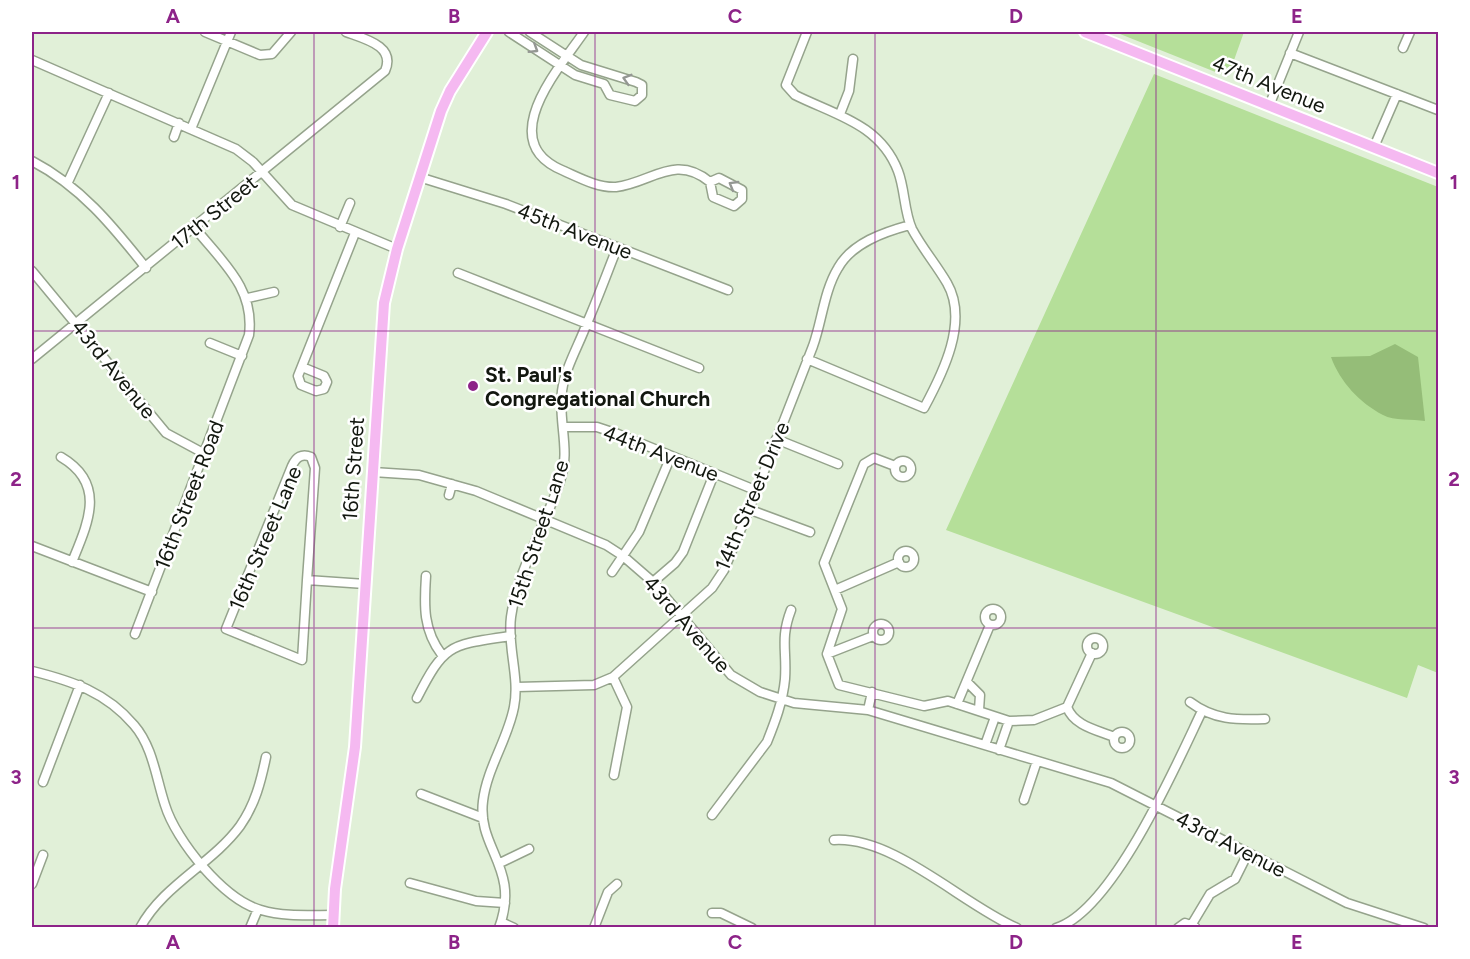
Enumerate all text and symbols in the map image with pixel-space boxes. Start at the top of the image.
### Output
text: A [166,4,181,28]
text: B [448,4,460,28]
text: C [728,4,742,28]
text: D [1009,4,1023,28]
text: E [1291,4,1303,28]
one-way arrow [528,42,538,54]
street label: 47th Avenue [1209,50,1329,118]
one-way arrow [622,74,633,86]
text: 1 [12,170,20,194]
street label: 17th Street [166,170,262,254]
text: 1 [1450,170,1458,194]
one-way arrow [728,181,739,192]
street label: 45th Avenue [514,198,636,264]
street label: 43rd Avenue [67,314,161,424]
place label: St. Paul's Congregational Church [485,362,710,411]
marker: St. Paul's Congregational Church [466,379,480,393]
street label: 16th Street [337,416,369,522]
street label: 16th Street Road [149,417,229,573]
street label: 14th Street Drive [709,418,795,574]
street label: 44th Avenue [600,419,722,487]
street label: 15th Street Lane [502,457,574,611]
street label: 16th Street Lane [223,462,307,614]
text: 2 [10,467,22,491]
text: 2 [1448,467,1460,491]
street label: 43rd Avenue [638,570,736,678]
text: 3 [10,765,22,789]
text: 3 [1448,765,1460,789]
street label: 43rd Avenue [1172,806,1290,882]
text: A [166,930,181,954]
text: B [448,930,460,954]
text: C [728,930,742,954]
text: D [1009,930,1023,954]
text: E [1291,930,1303,954]

